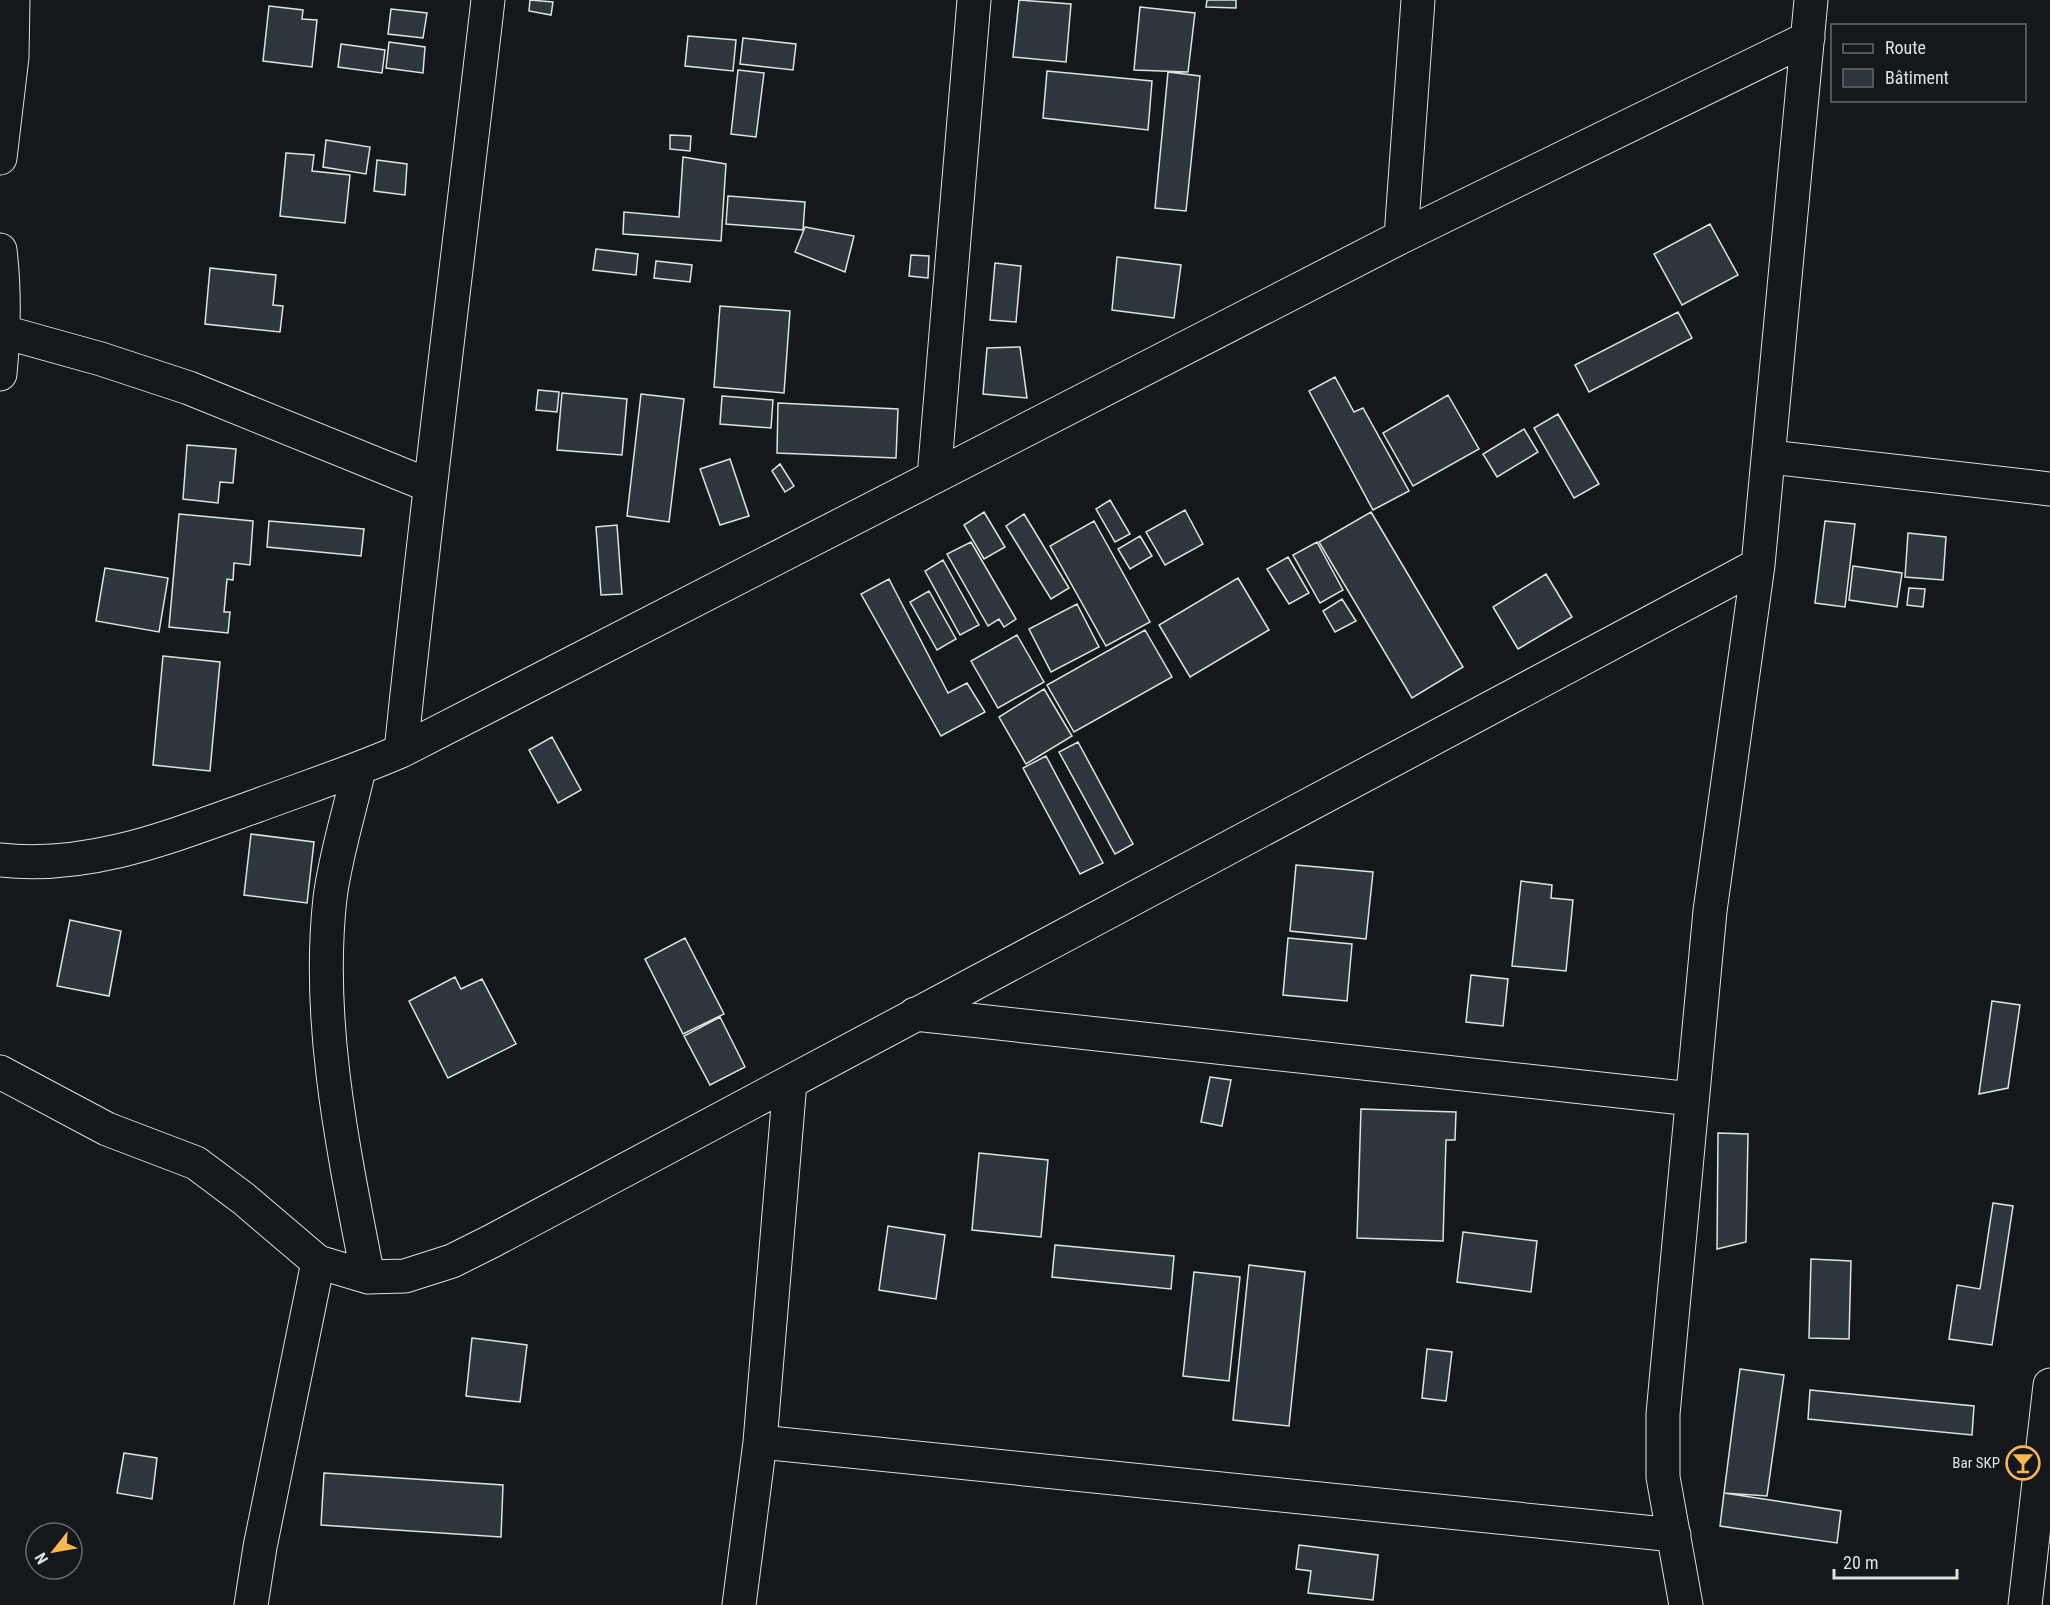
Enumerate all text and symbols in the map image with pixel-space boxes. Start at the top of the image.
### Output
legend [1831,24,2026,102]
text: Route [1885,37,1926,58]
text: Bâtiment [1885,67,1949,88]
bar icon: Bar SKP [2005,1445,2041,1481]
place label: Bar SKP [1952,1454,2000,1472]
north arrow [24,1521,84,1581]
scale bar [1834,1542,1957,1580]
text: N [31,1549,52,1568]
text: 20 m [1843,1552,1878,1573]

